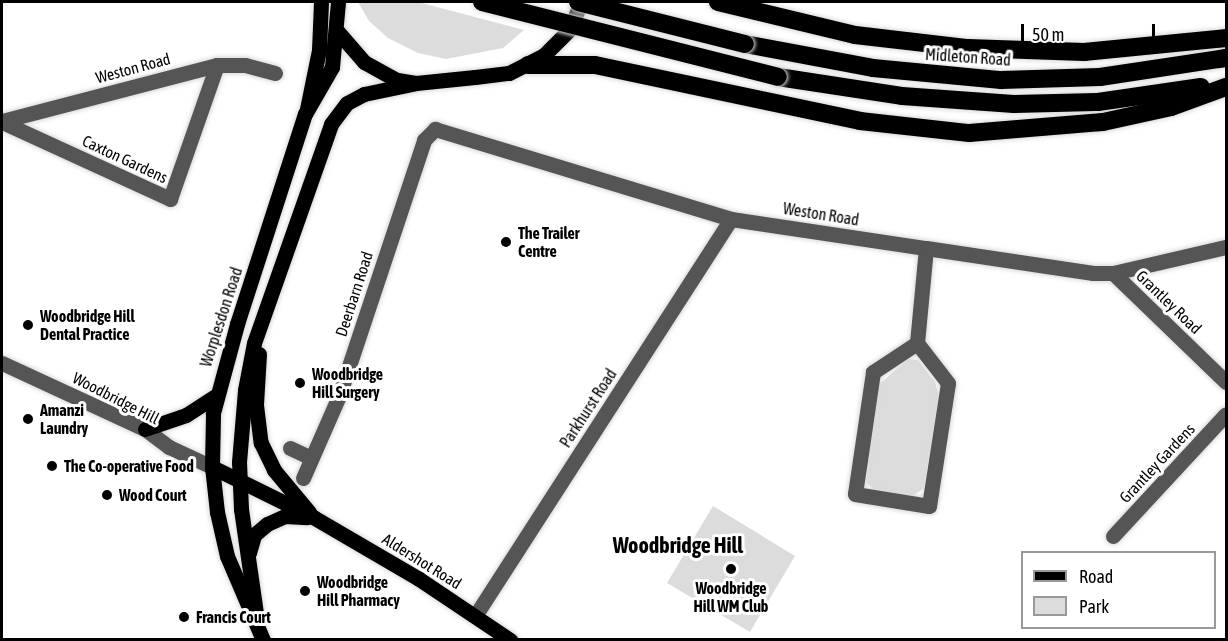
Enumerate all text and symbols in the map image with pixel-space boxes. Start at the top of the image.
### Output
scale bar [1024,12,1158,50]
text: 50 m [1032,24,1064,45]
street label: Midleton Road [925,44,1011,70]
street label: Weston Road [94,49,172,87]
street label: Caxton Gardens [79,131,171,187]
street label: Weston Road [782,199,860,229]
place label: The Trailer Centre [518,223,580,261]
marker: The Trailer Centre [499,235,513,249]
street label: Deerbarn Road [331,249,377,339]
street label: Worplesdon Road [196,265,246,369]
street label: Grantley Road [1132,266,1206,338]
place label: Woodbridge Hill Dental Practice [40,306,135,344]
marker: Woodbridge Hill Dental Practice [21,318,35,332]
place label: Woodbridge Hill Surgery [312,364,383,402]
street label: Parkhurst Road [555,365,621,451]
street label: Woodbridge Hill [69,368,163,428]
marker: Woodbridge Hill Surgery [293,376,307,390]
place label: Amanzi Laundry [40,400,88,438]
marker: Amanzi Laundry [21,412,35,426]
street label: Grantley Gardens [1115,419,1199,507]
place label: The Co-operative Food [64,456,194,476]
marker: The Co-operative Food [45,459,59,473]
place label: Wood Court [119,485,187,505]
marker: Wood Court [100,488,114,502]
street label: Aldershot Road [379,529,465,593]
district label: Woodbridge Hill [613,533,743,559]
legend [1021,551,1216,629]
marker: Woodbridge Hill WM Club [724,562,738,576]
text: Road [1079,566,1113,587]
place label: Woodbridge Hill Pharmacy [317,572,400,610]
place label: Woodbridge Hill WM Club [694,578,768,616]
marker: Woodbridge Hill Pharmacy [298,584,312,598]
text: Park [1079,596,1109,617]
place label: Francis Court [196,607,271,627]
marker: Francis Court [177,610,191,624]

